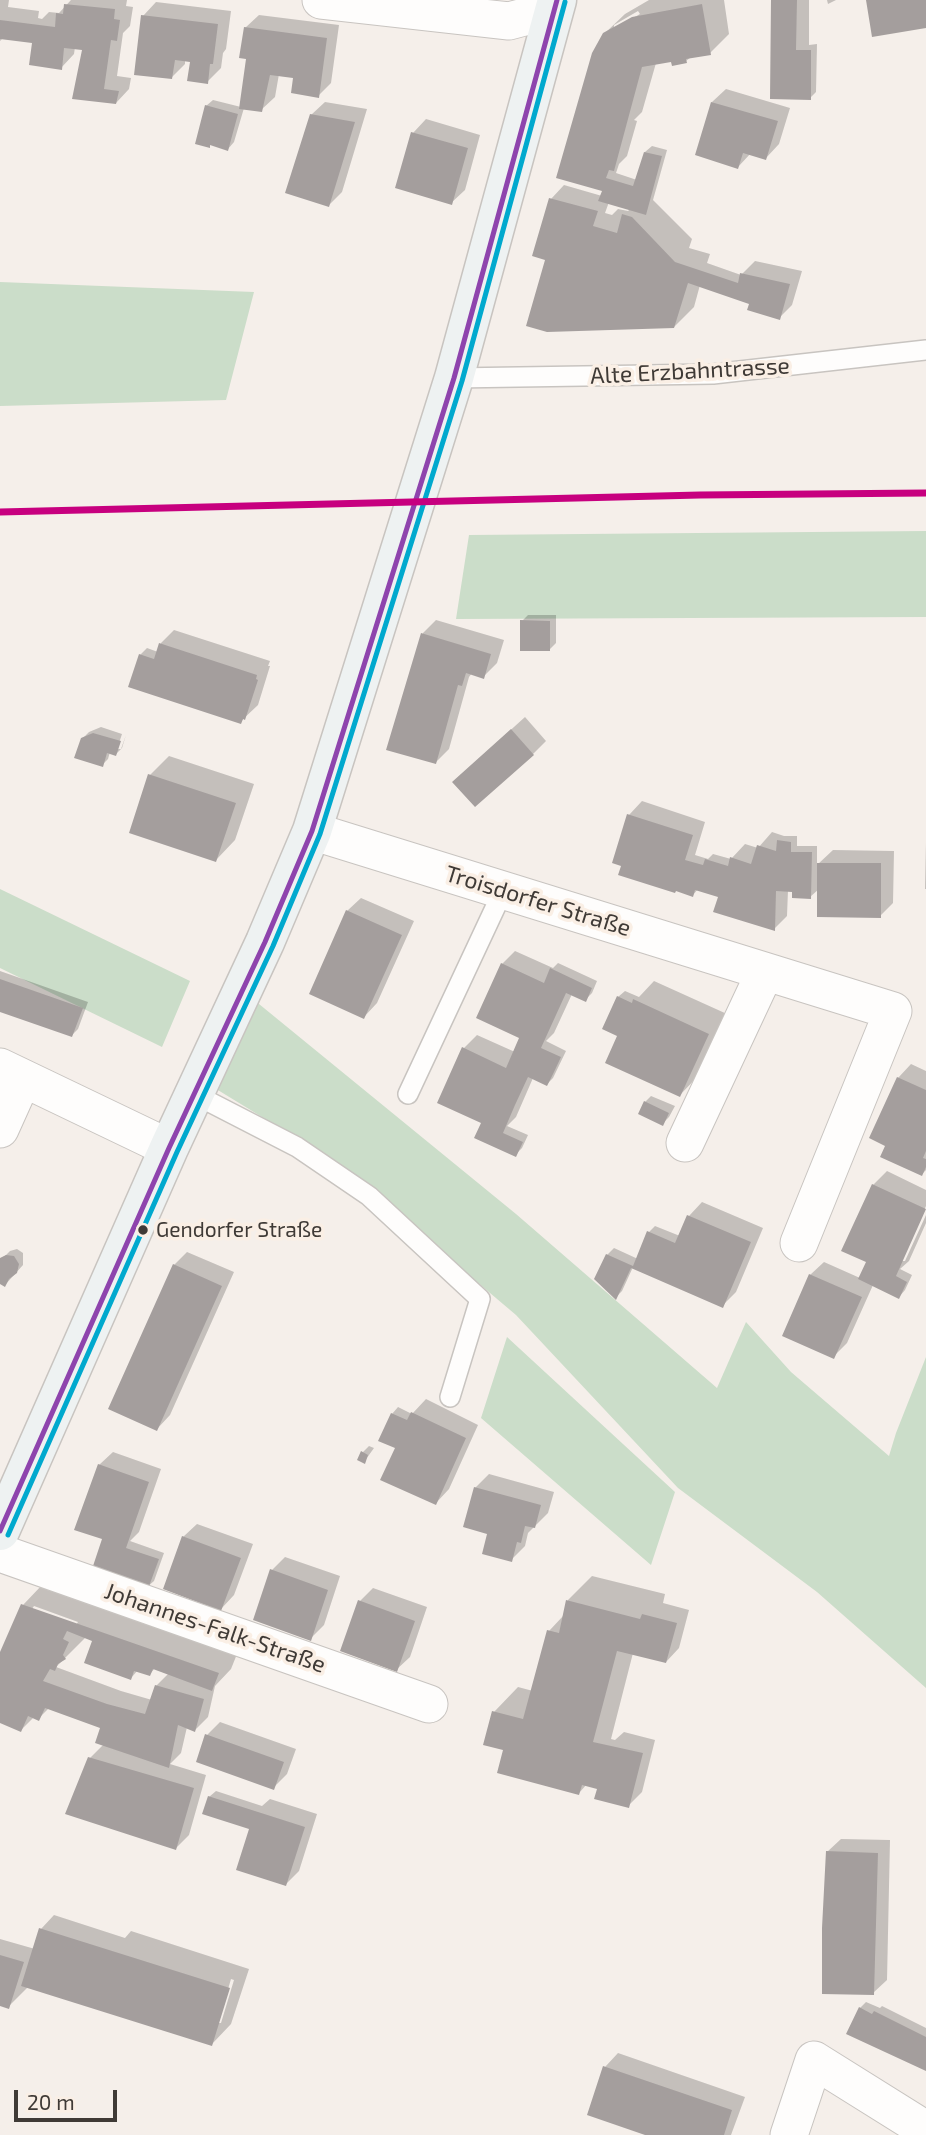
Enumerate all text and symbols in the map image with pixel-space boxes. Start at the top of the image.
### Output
street label: Alte Erzbahntrasse [589,352,791,390]
street label: Troisdorfer Straße [442,860,634,942]
place label: Gendorfer Straße [156,1217,322,1243]
marker: Gendorfer Straße [136,1223,150,1237]
street label: Johannes-Falk-Straße [101,1577,329,1679]
scale bar [18,2076,121,2120]
text: 20 m [27,2089,75,2114]

